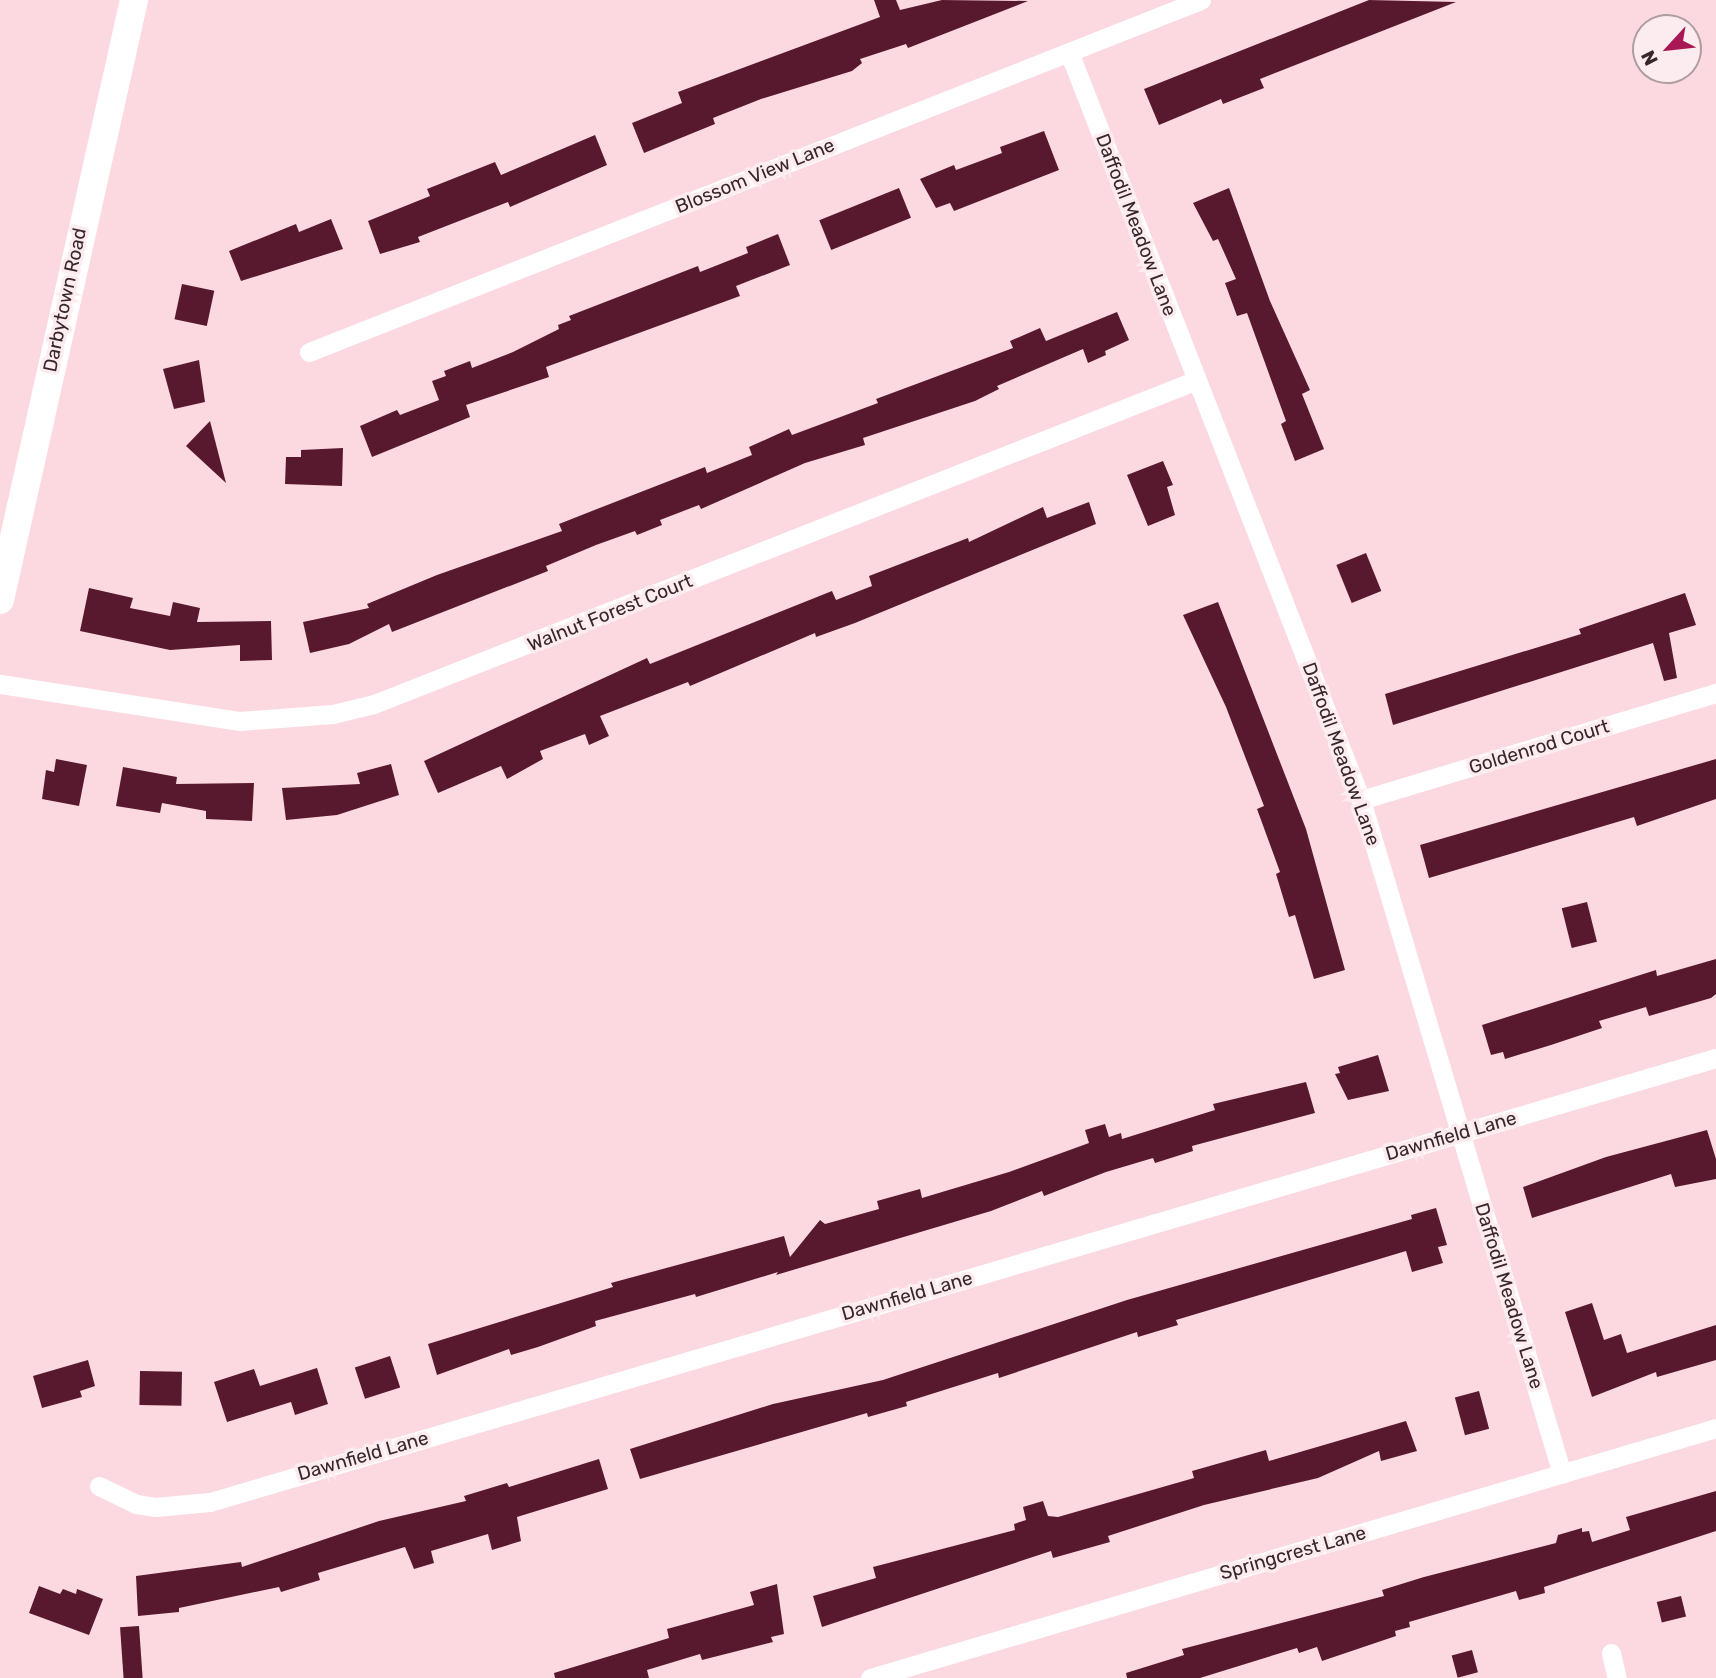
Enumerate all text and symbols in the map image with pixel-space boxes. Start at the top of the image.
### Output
north arrow [1632,14,1702,84]
text: N [1636,47,1663,69]
street label: Daffodil Meadow Lane [1091,130,1181,320]
street label: Blossom View Lane [672,133,838,219]
street label: Darbytown Road [39,226,91,374]
street label: Walnut Forest Court [524,570,696,656]
street label: Daffodil Meadow Lane [1297,659,1385,849]
street label: Goldenrod Court [1466,715,1612,779]
street label: Dawnfield Lane [1383,1106,1519,1166]
street label: Daffodil Meadow Lane [1470,1200,1548,1392]
street label: Dawnfield Lane [839,1266,975,1326]
street label: Dawnfield Lane [295,1426,431,1486]
street label: Springcrest Lane [1217,1521,1369,1585]

